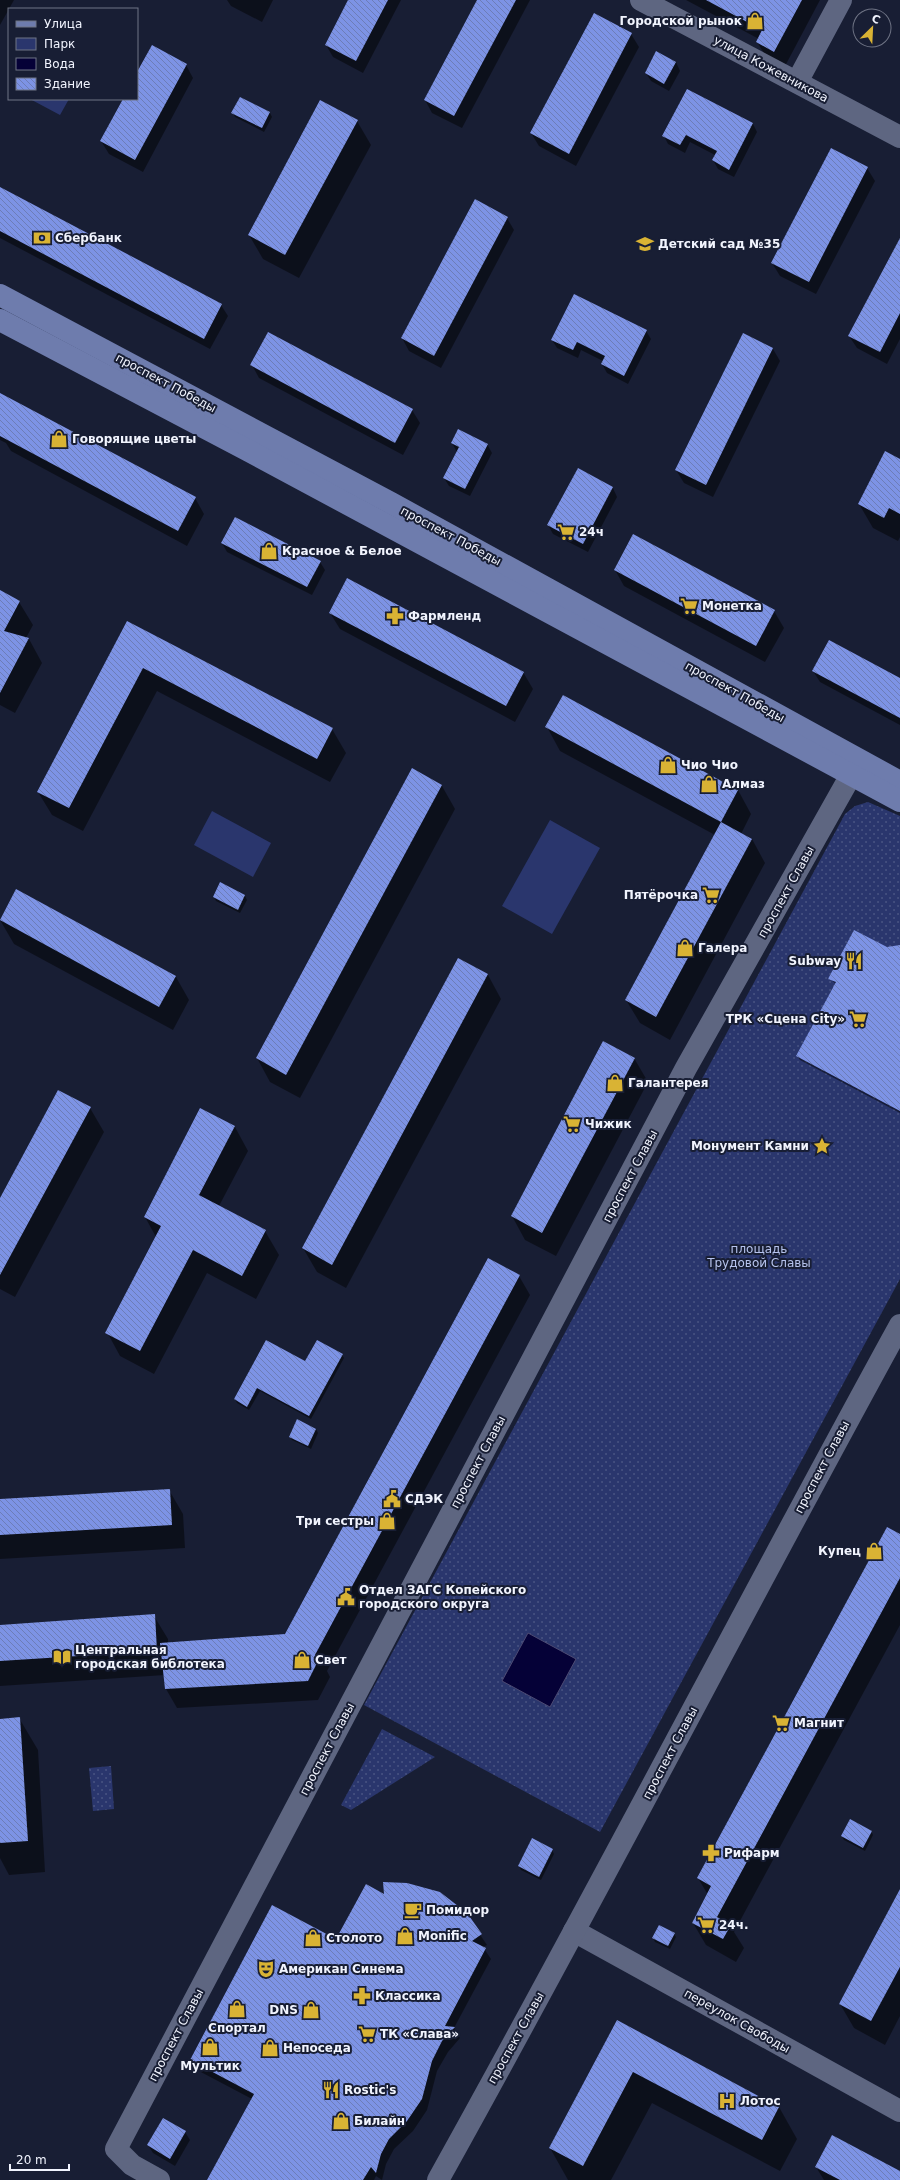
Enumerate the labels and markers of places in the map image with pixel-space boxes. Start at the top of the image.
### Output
shop icon: Городской рынок [745,11,765,31]
place label: Городской рынок [619,14,742,28]
bank icon: Сбербанк [32,228,52,248]
place label: Сбербанк [55,231,122,245]
school or university icon: Детский сад №35 [635,234,655,254]
place label: Детский сад №35 [658,237,780,251]
shop icon: Говорящие цветы [49,429,69,449]
place label: Говорящие цветы [72,432,196,446]
supermarket icon: 24ч [556,522,576,542]
place label: 24ч [579,525,604,539]
shop icon: Красное & Белое [259,541,279,561]
place label: Красное & Белое [282,544,402,558]
supermarket icon: Монетка [679,596,699,616]
place label: Монетка [702,599,762,613]
pharmacy icon: Фармленд [385,606,405,626]
place label: Фармленд [408,609,482,623]
shop icon: Чио Чио [658,755,678,775]
place label: Чио Чио [681,758,738,772]
shop icon: Алмаз [699,774,719,794]
place label: Алмаз [722,777,765,791]
supermarket icon: Пятёрочка [701,885,721,905]
place label: Пятёрочка [624,888,698,902]
shop icon: Галера [675,938,695,958]
place label: Галера [698,941,747,955]
restaurant icon: Subway [844,951,864,971]
place label: Subway [789,954,841,968]
supermarket icon: ТРК «Сцена City» [848,1009,868,1029]
place label: ТРК «Сцена City» [726,1012,845,1026]
shop icon: Галантерея [605,1073,625,1093]
place label: Галантерея [628,1076,708,1090]
supermarket icon: Чижик [562,1114,582,1134]
place label: Чижик [585,1117,632,1131]
place icon: Монумент Камни [812,1136,832,1156]
place label: Монумент Камни [691,1139,809,1153]
public building icon: СДЭК [382,1489,402,1509]
place label: СДЭК [405,1492,443,1506]
shop icon: Три сестры [377,1511,397,1531]
place label: Три сестры [296,1514,374,1528]
shop icon: Купец [864,1541,884,1561]
place label: Купец [818,1544,861,1558]
place label: Отдел ЗАГС Копейского городского округа [359,1583,526,1611]
public building icon: Отдел ЗАГС Копейского городского округа [336,1587,356,1607]
place label: Центральная городская библотека [75,1643,225,1671]
library icon: Центральная городская библотека [52,1647,72,1667]
shop icon: Свет [292,1650,312,1670]
place label: Свет [315,1653,347,1667]
supermarket icon: Магнит [771,1713,791,1733]
place label: Магнит [794,1716,844,1730]
pharmacy icon: Рифарм [701,1843,721,1863]
place label: Рифарм [724,1846,780,1860]
cafe icon: Помидор [403,1900,423,1920]
place label: Помидор [426,1903,489,1917]
supermarket icon: 24ч. [696,1915,716,1935]
place label: 24ч. [719,1918,749,1932]
shop icon: Monific [395,1926,415,1946]
shop icon: Столото [303,1928,323,1948]
place label: Monific [418,1929,467,1943]
place label: Столото [326,1931,382,1945]
theatre icon: Американ Синема [256,1959,276,1979]
place label: Американ Синема [279,1962,404,1976]
pharmacy icon: Классика [352,1986,372,2006]
place label: Классика [375,1989,441,2003]
shop icon: Спортал [227,1999,247,2019]
shop icon: DNS [301,2000,321,2020]
place label: DNS [269,2003,298,2017]
place label: Спортал [208,2021,266,2035]
supermarket icon: ТК «Слава» [357,2024,377,2044]
place label: ТК «Слава» [380,2027,459,2041]
shop icon: Мультик [200,2037,220,2057]
shop icon: Непоседа [260,2038,280,2058]
place label: Непоседа [283,2041,351,2055]
place label: Мультик [180,2059,240,2073]
restaurant icon: Rostiс's [321,2080,341,2100]
place label: Rostiс's [344,2083,396,2097]
hospital icon: Лотос [717,2091,737,2111]
place label: Лотос [740,2094,781,2108]
shop icon: Билайн [331,2111,351,2131]
place label: Билайн [354,2114,405,2128]

